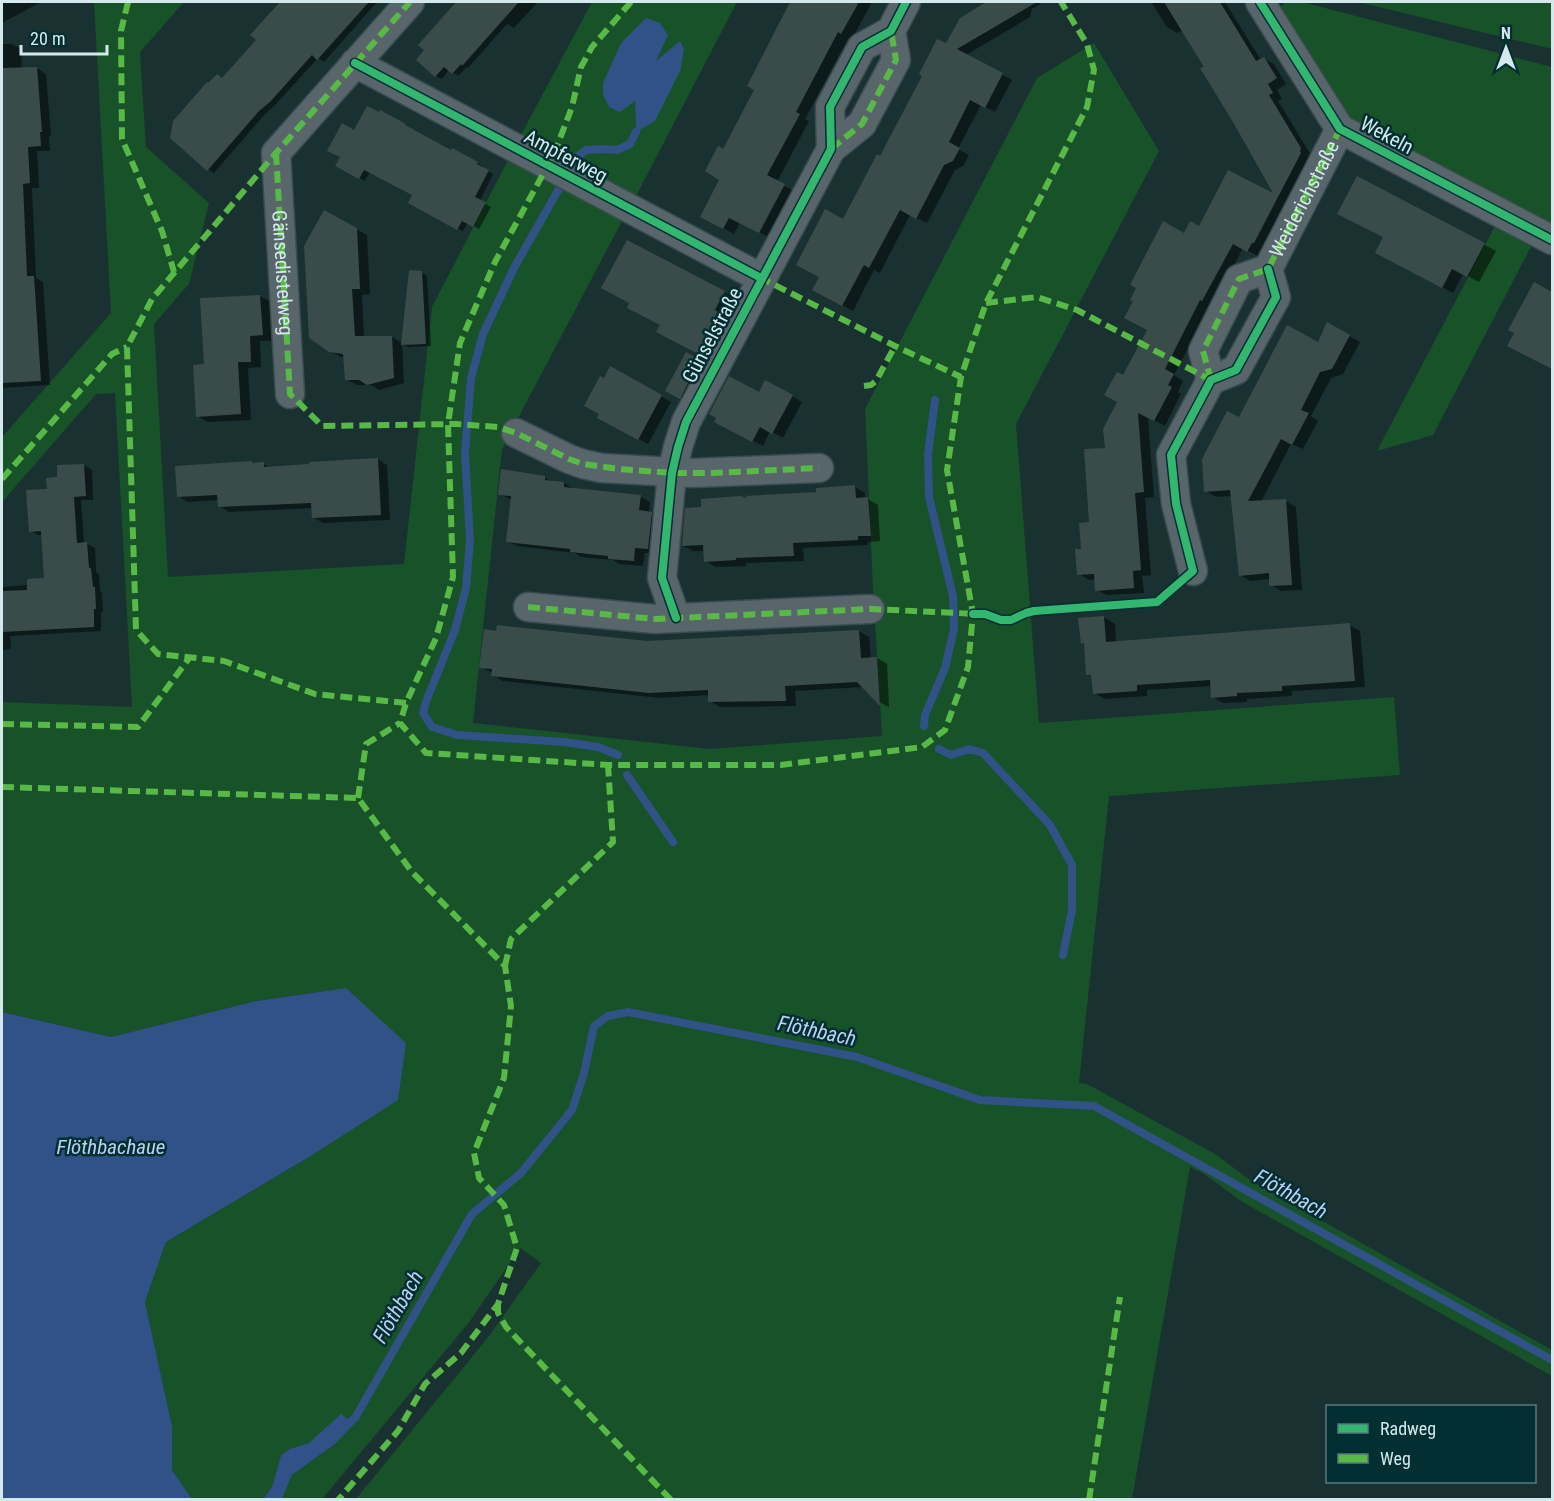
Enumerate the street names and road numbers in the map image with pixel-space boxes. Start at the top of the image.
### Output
street label: Wekeln [1356,111,1418,159]
street label: Ampferweg [520,124,612,188]
street label: Weiderichstraße [1264,137,1344,261]
street label: Gänsedistelweg [267,210,299,336]
street label: Günselstraße [677,283,747,387]

